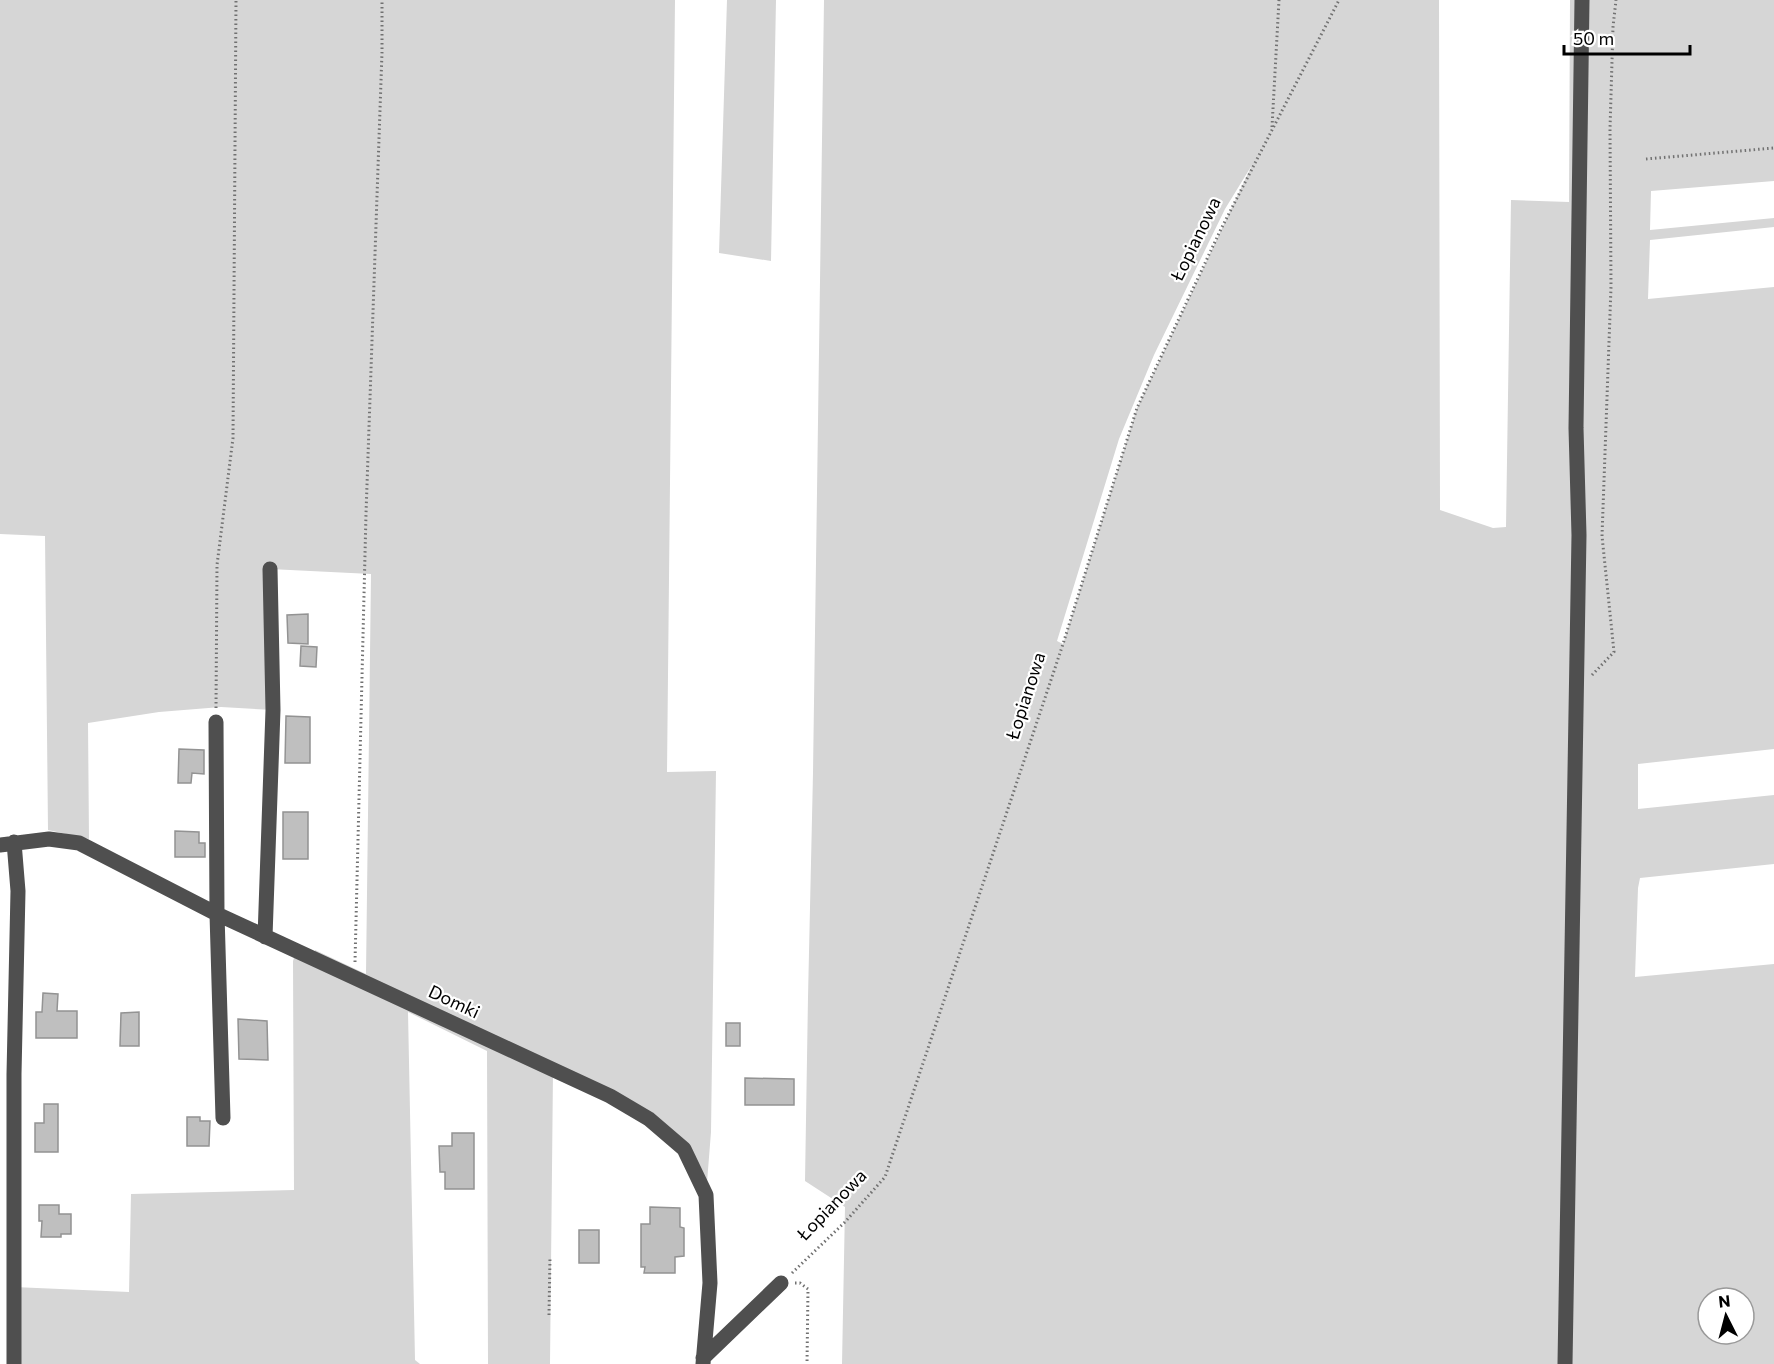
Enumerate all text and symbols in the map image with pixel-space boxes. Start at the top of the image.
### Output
scale bar [1564,18,1690,56]
text: 50 m [1573,27,1614,49]
street label: Łopianowa [1165,193,1225,285]
street label: Łopianowa [1000,649,1049,743]
street label: Domki [425,980,484,1022]
street label: Łopianowa [791,1164,871,1245]
north arrow [1696,1286,1756,1346]
text: N [1717,1291,1731,1311]

